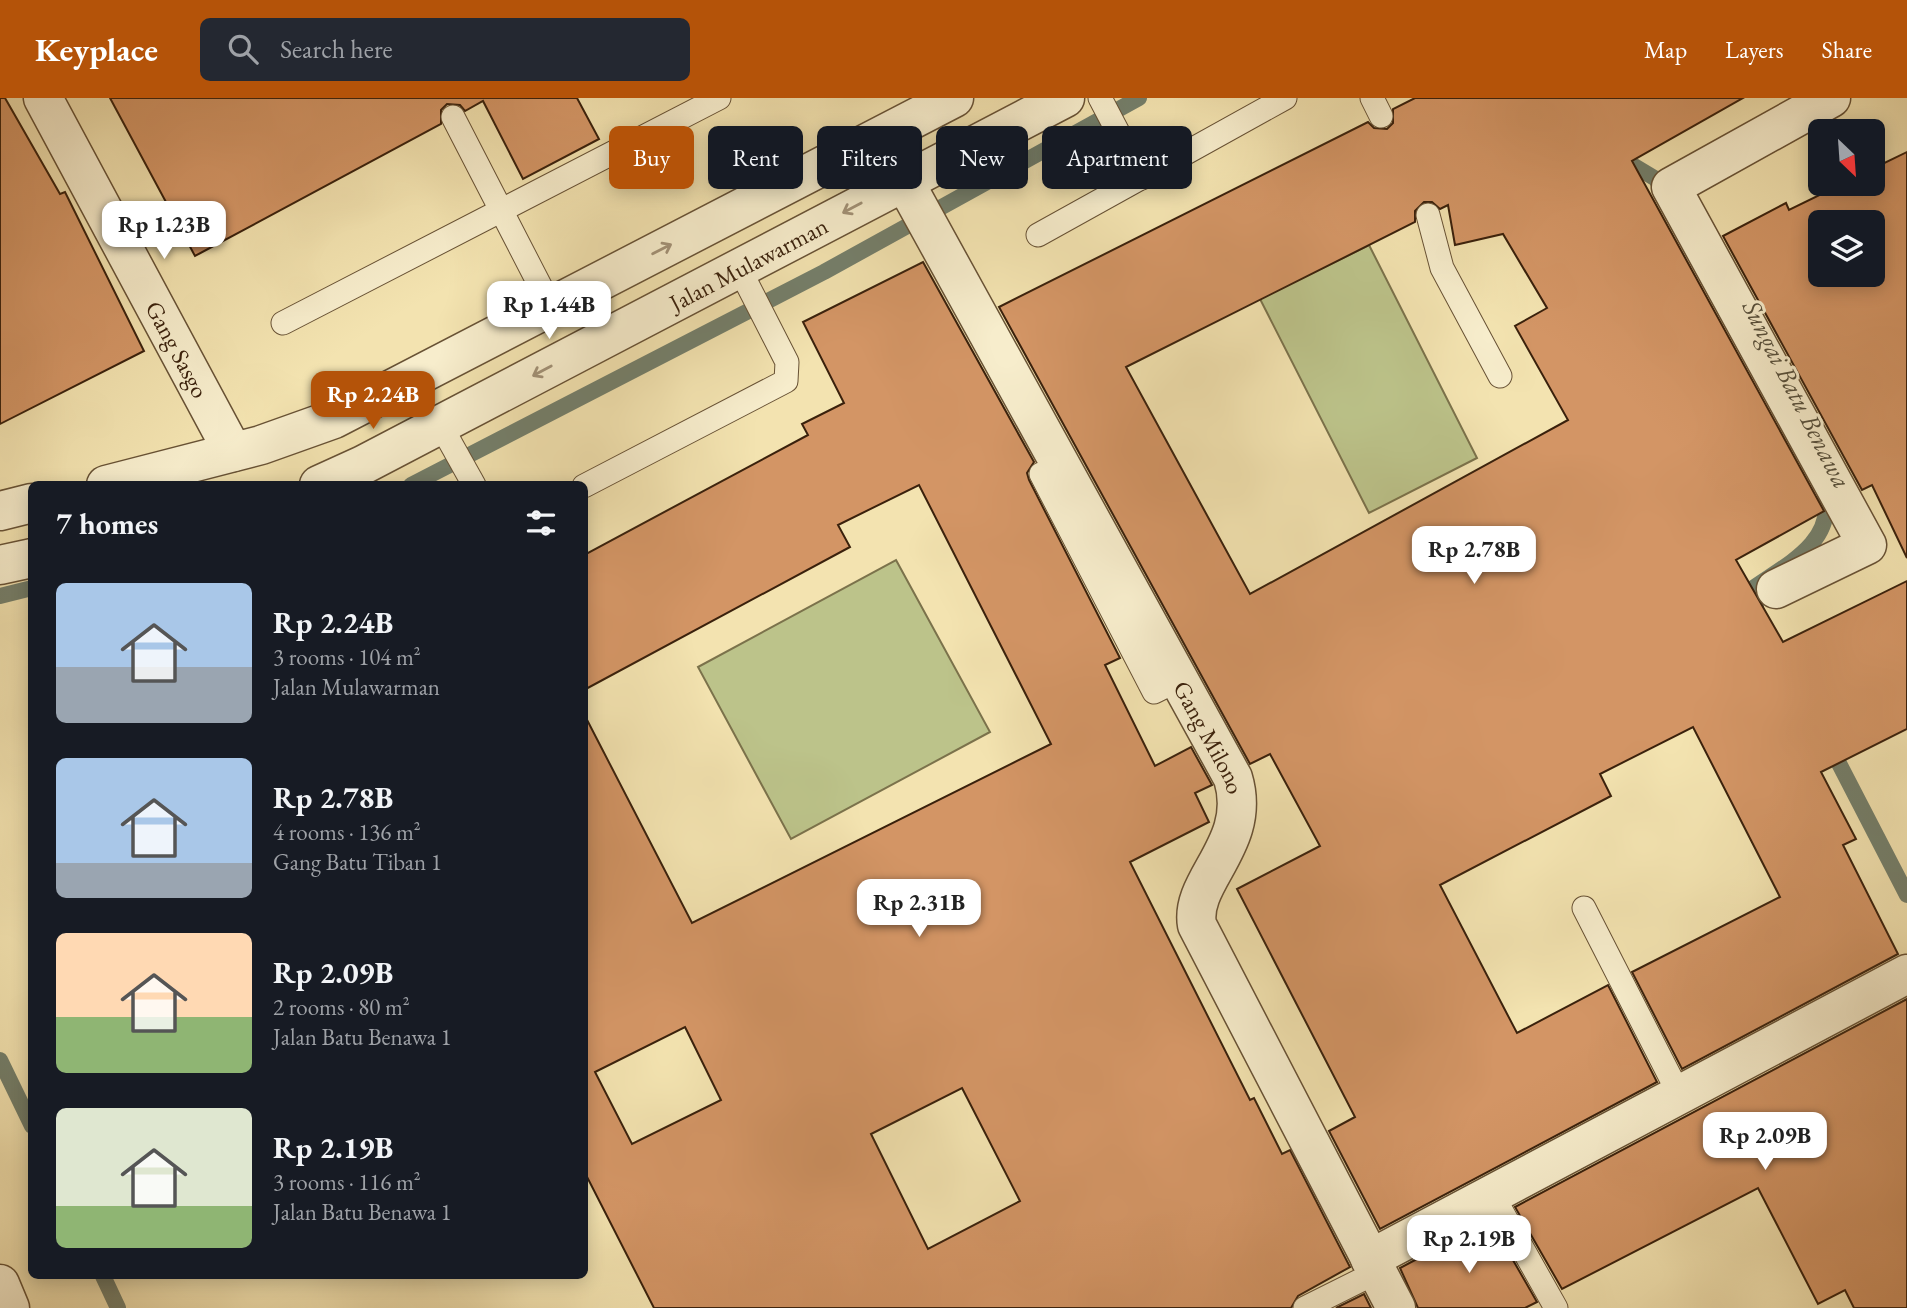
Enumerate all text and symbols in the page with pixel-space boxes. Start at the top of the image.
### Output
search box [200,18,690,81]
text: Keyplace [35,28,158,71]
icon: search [224,30,262,68]
text: Search here [280,32,393,66]
text: Map [1644,34,1687,65]
text: Layers [1725,34,1784,65]
text: Share [1822,34,1872,65]
north arrow [1808,119,1885,196]
map controls [1808,119,1885,287]
chip: Buy [609,126,694,189]
chip: Rent [708,126,803,189]
chip: Filters [817,126,922,189]
chip: New [936,126,1028,189]
chip: Apartment [1042,126,1192,189]
pin: Rp 1.23B [92,202,236,261]
one-way arrow [843,202,863,216]
text: Rp 1.23B [118,209,210,239]
street label: Jalan Mulawarman [662,209,833,319]
button: layers [1808,210,1885,287]
one-way arrow [651,242,672,255]
pin: Rp 1.44B [477,282,621,341]
text: Rp 1.44B [503,289,595,319]
water label: Sungai Batu Benawa [1734,293,1859,494]
street label: Gang Sasgo [139,295,217,403]
one-way arrow [533,364,553,378]
pin: Rp 2.24B [301,372,445,431]
text: Rp 2.24B [327,379,419,409]
text: 7 homes [56,504,158,543]
icon: filters [522,504,560,542]
pin: Rp 2.78B [1402,526,1546,586]
text: Rp 2.78B [1428,534,1520,564]
text: Rp 2.24B [273,603,393,642]
icon: home [112,611,196,695]
text: 3 rooms · 104 m² [273,642,421,672]
text: Jalan Mulawarman [273,672,440,702]
street label: Gang Milono [1167,675,1252,796]
text: Rp 2.78B [273,778,393,817]
icon: home [112,786,196,870]
text: 4 rooms · 136 m² [273,817,421,847]
text: Gang Batu Tiban 1 [273,847,442,877]
pin: Rp 2.31B [847,880,991,939]
text: Rp 2.31B [873,887,965,917]
text: Rp 2.09B [273,953,393,992]
icon: home [112,961,196,1045]
text: 2 rooms · 80 m² [273,992,410,1022]
text: Jalan Batu Benawa 1 [273,1022,452,1052]
pin: Rp 2.09B [1693,1112,1837,1172]
text: Rp 2.09B [1719,1120,1811,1150]
text: Rp 2.19B [273,1128,393,1167]
icon: home [112,1136,196,1220]
text: 3 rooms · 116 m² [273,1167,421,1197]
text: Jalan Batu Benawa 1 [273,1197,452,1227]
pin: Rp 2.19B [1397,1216,1541,1275]
text: Rp 2.19B [1423,1223,1515,1253]

